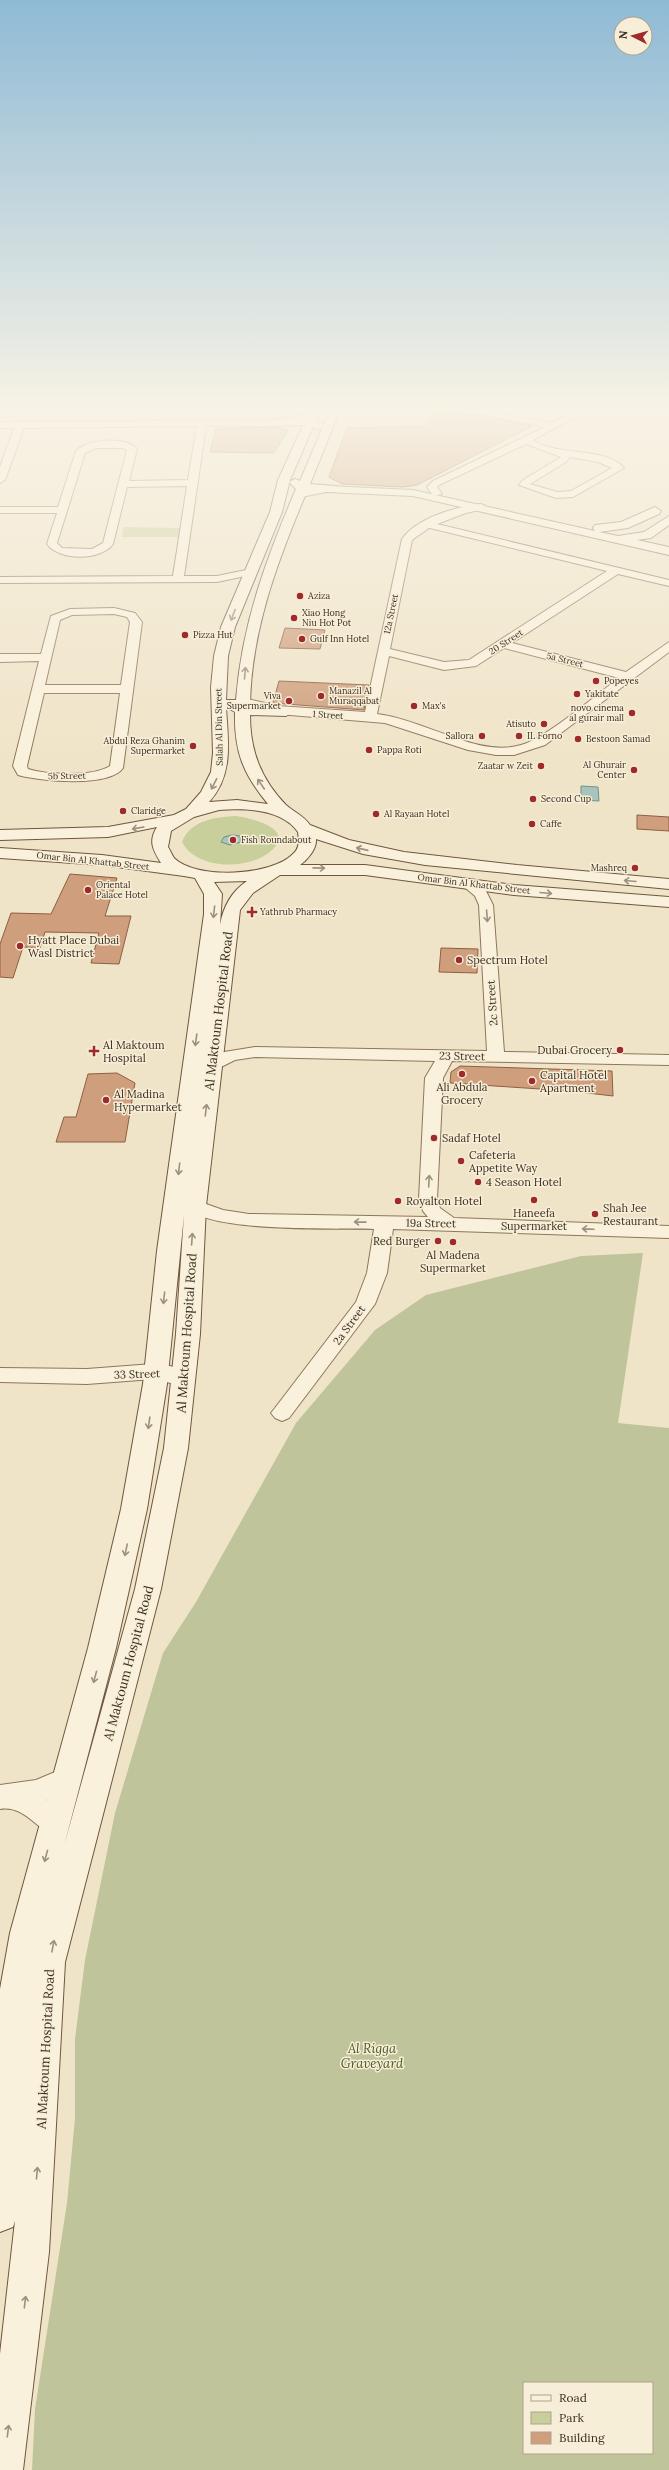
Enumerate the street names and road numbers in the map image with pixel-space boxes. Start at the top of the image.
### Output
street label: 12a Street [381,592,400,635]
street label: 20 Street [487,626,525,657]
street label: 5a Street [546,650,585,670]
street label: Salah Al Din Street [212,688,225,766]
street label: 1 Street [312,708,344,721]
street label: 5b Street [48,770,87,781]
street label: Omar Bin Al Khattab Street [36,849,151,872]
street label: Omar Bin Al Khattab Street [417,871,532,896]
street label: Al Maktoum Hospital Road [200,930,237,1093]
street label: 2c Street [483,979,501,1026]
street label: 23 Street [439,1049,486,1063]
street label: 19a Street [406,1216,457,1230]
street label: Al Maktoum Hospital Road [172,1252,201,1414]
street label: 2a Street [330,1302,369,1348]
street label: 33 Street [114,1366,161,1382]
street label: Al Maktoum Hospital Road [99,1583,157,1744]
street label: Al Maktoum Hospital Road [33,1968,58,2130]

